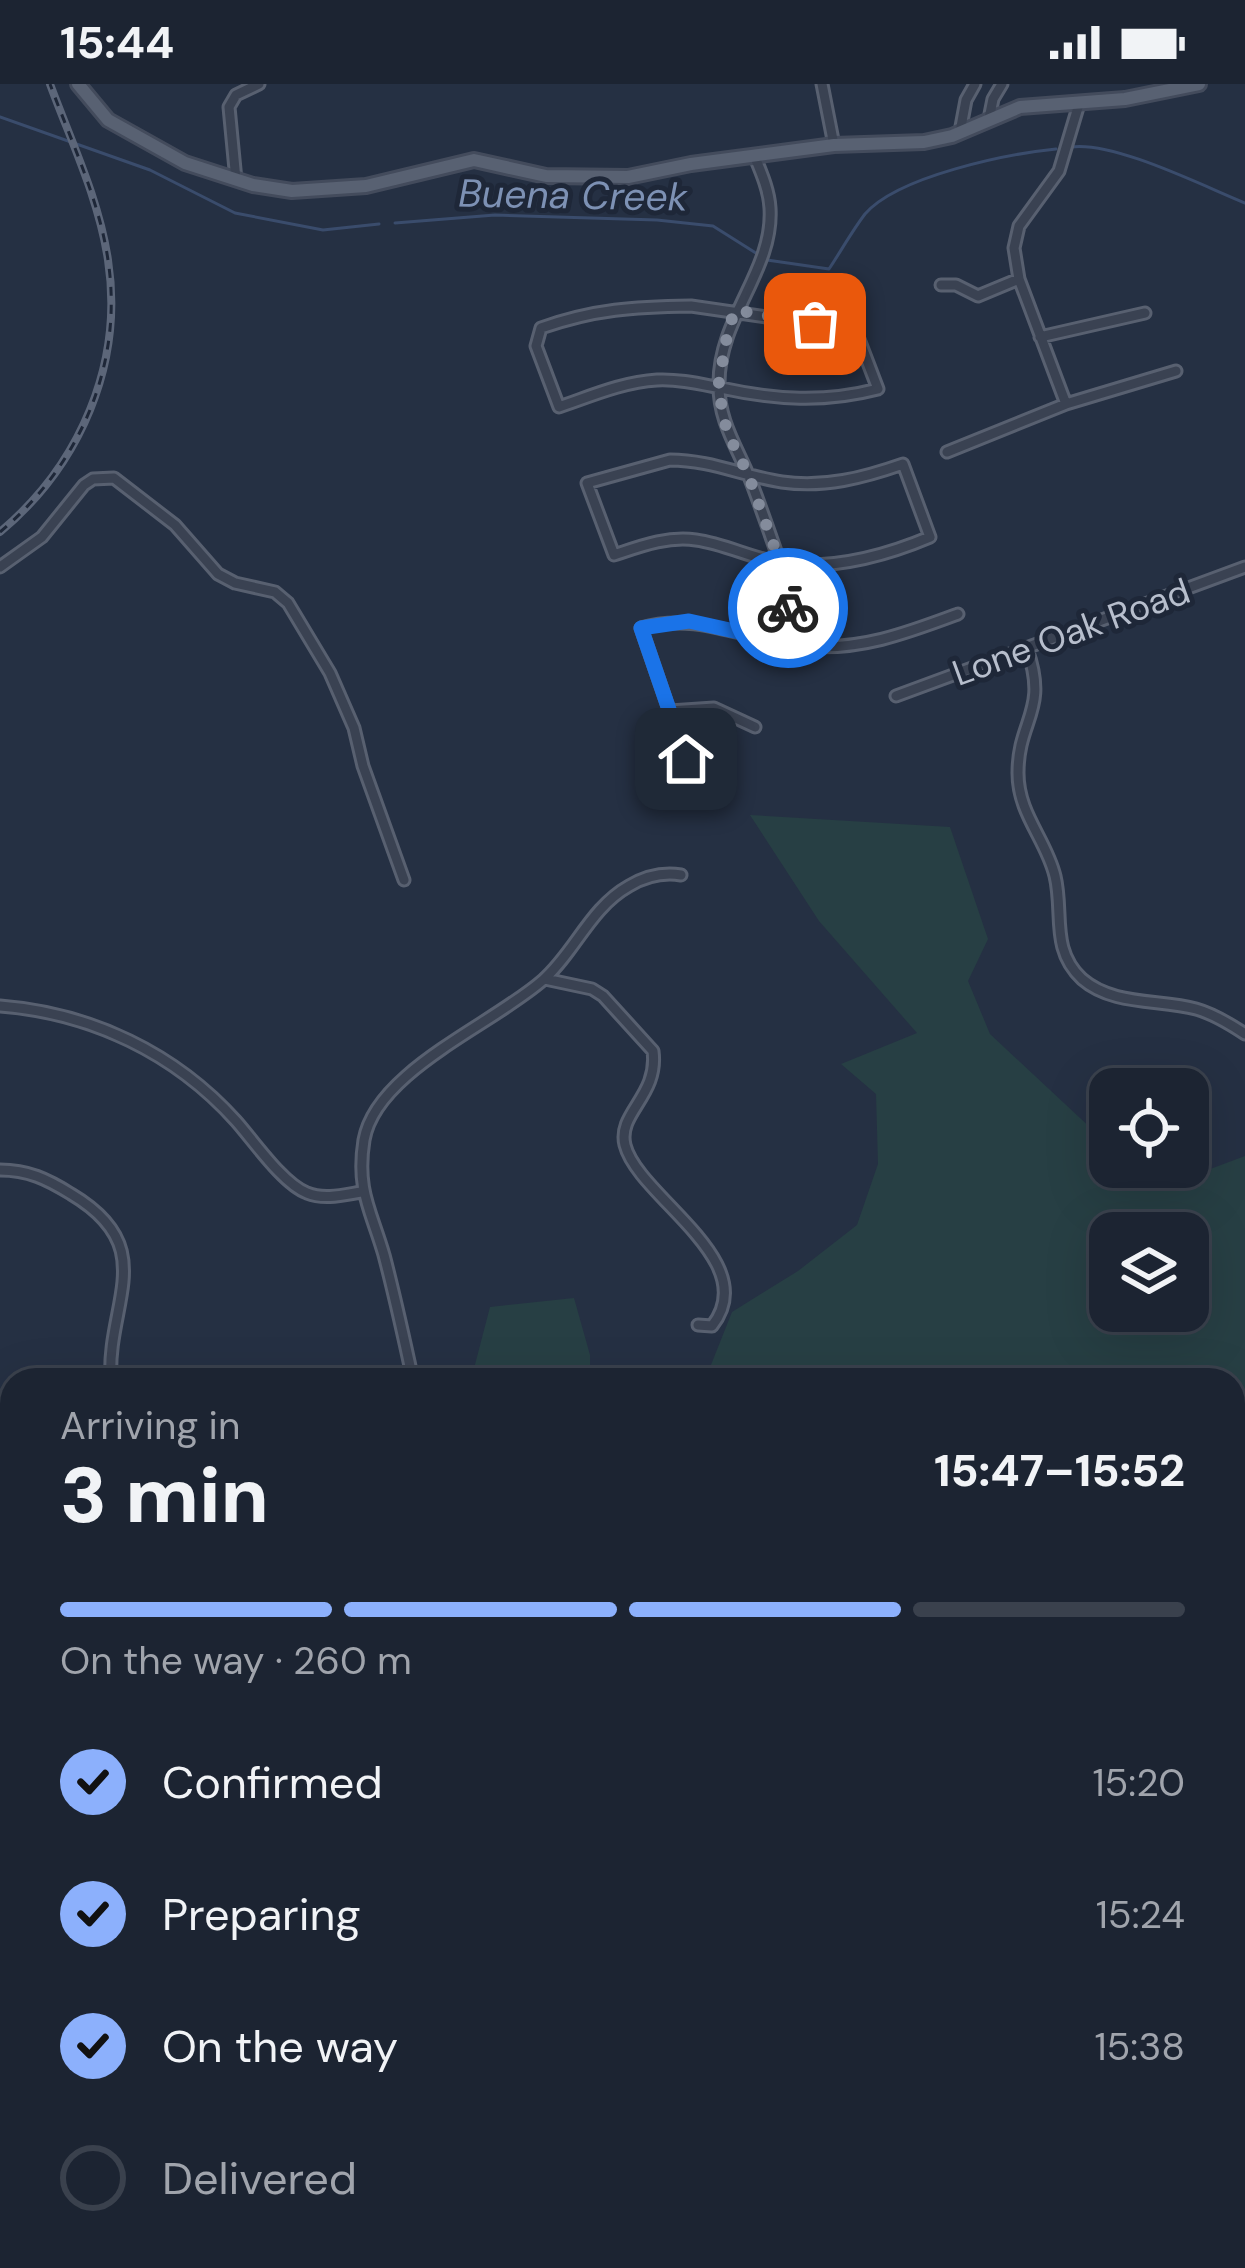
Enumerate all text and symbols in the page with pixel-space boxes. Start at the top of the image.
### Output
text: 15:44 [60,13,174,72]
water label: Buena Creek [458,168,688,222]
pin [764,273,866,375]
icon: bag [782,291,848,357]
courier [728,548,848,668]
street label: Lone Oak Road [946,567,1196,697]
icon: bike [755,575,821,641]
pin [635,708,737,810]
icon: home [653,726,719,792]
map controls [1089,1068,1209,1332]
button: locate [1089,1068,1209,1188]
button: layers [1089,1212,1209,1332]
text: Arriving in [60,1400,240,1451]
text: 15:47–15:52 [934,1441,1185,1500]
text: 3 min [60,1445,269,1546]
text: On the way · 260 m [60,1635,412,1686]
icon: check [60,1749,126,1815]
text: Confirmed [162,1753,383,1812]
text: 15:20 [1092,1757,1185,1808]
icon: check [60,1881,126,1947]
text: Preparing [162,1885,361,1944]
text: 15:24 [1096,1889,1185,1940]
icon: check [60,2013,126,2079]
text: On the way [162,2017,398,2076]
text: 15:38 [1094,2021,1185,2072]
text: Delivered [162,2149,357,2208]

